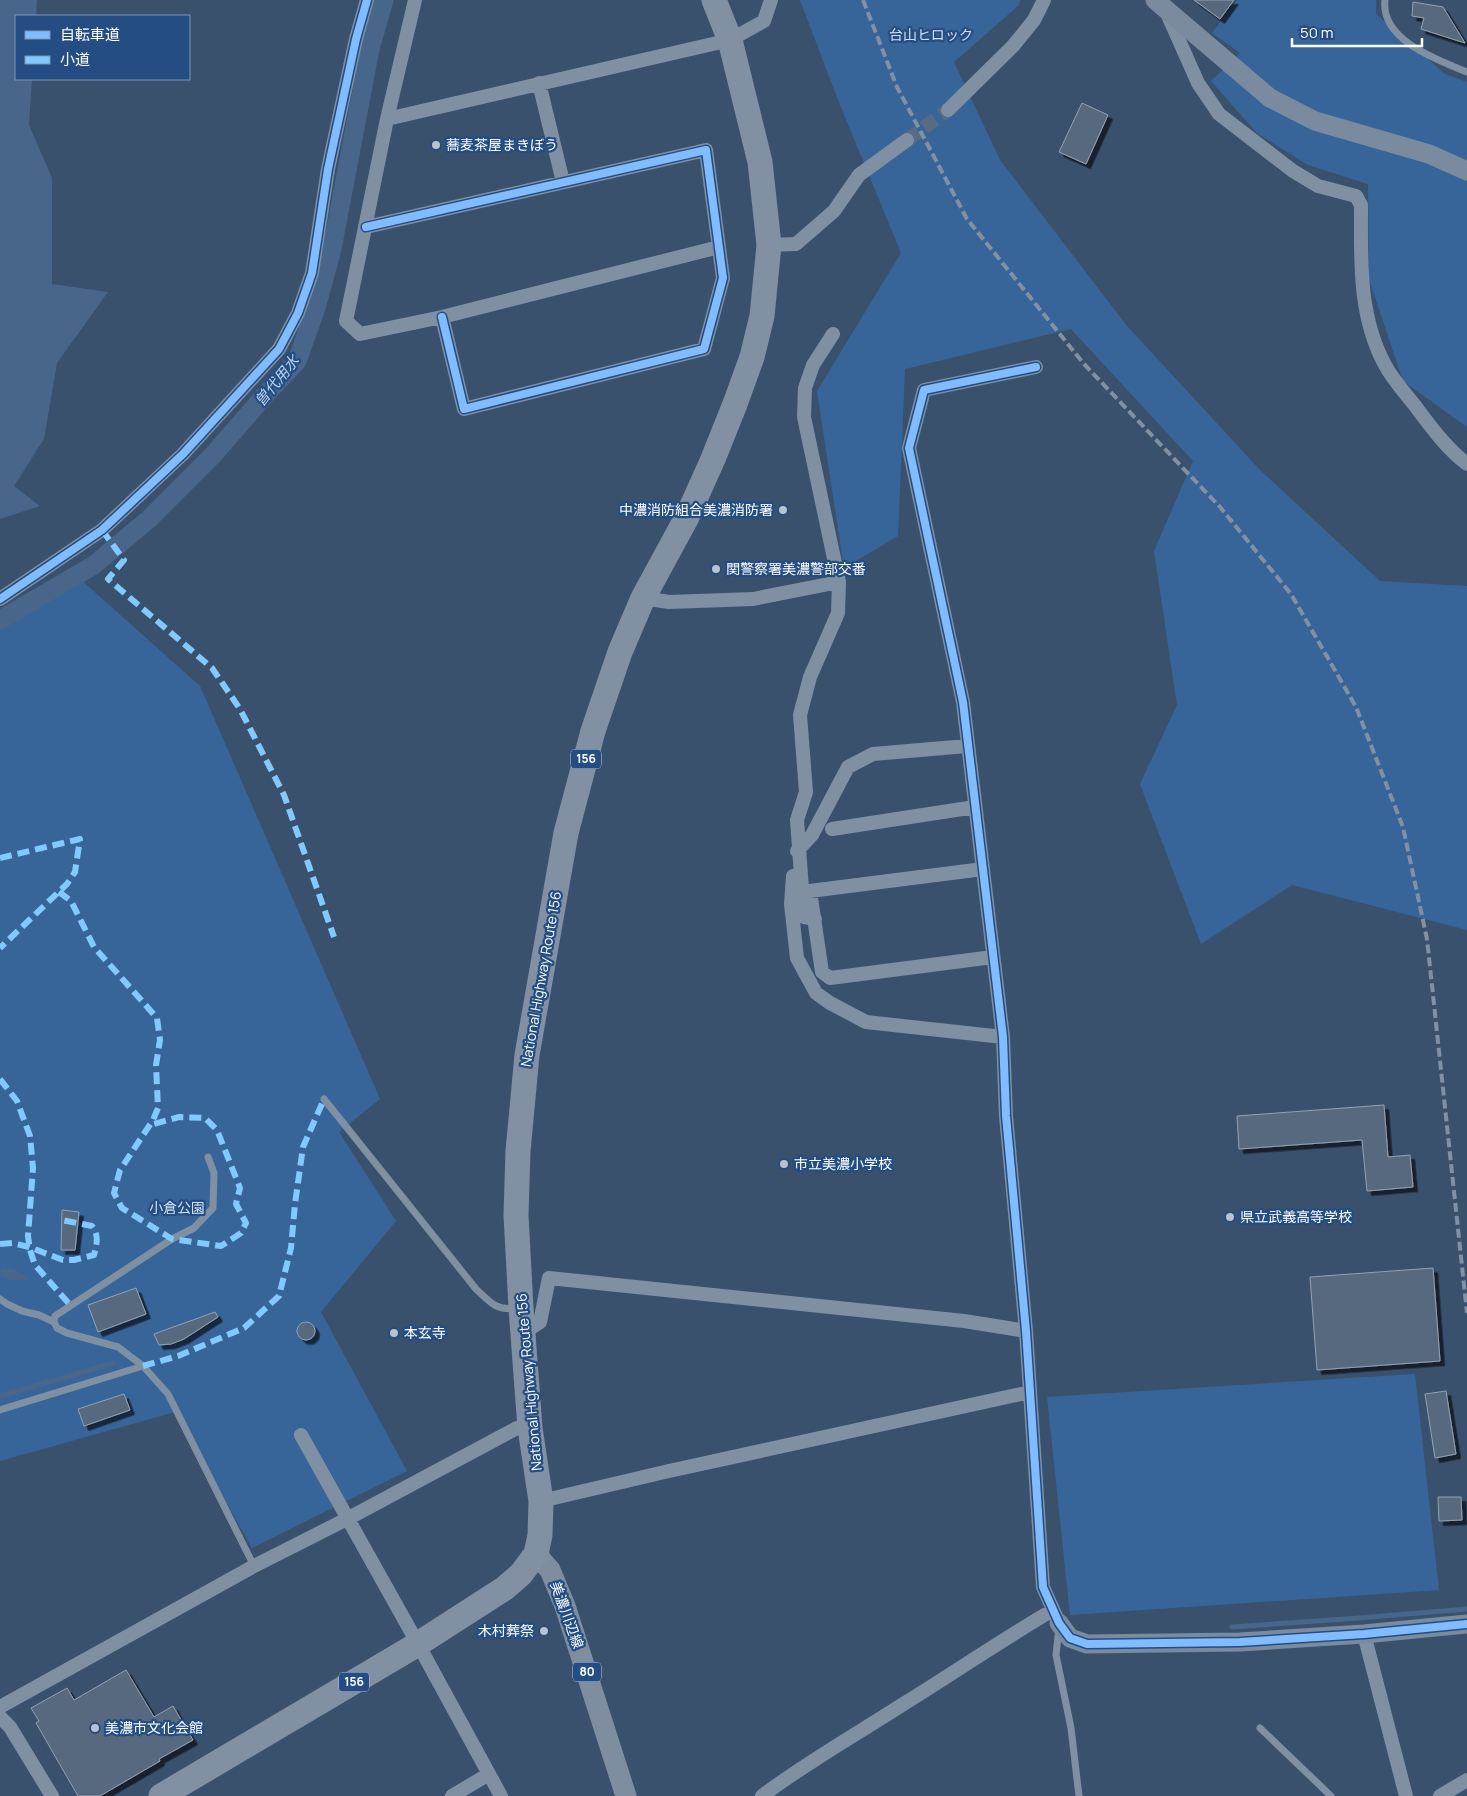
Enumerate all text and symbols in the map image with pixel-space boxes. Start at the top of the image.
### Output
legend [15,15,190,80]
scale bar [1292,15,1422,47]
text: 50 m [1300,22,1334,43]
text: 自転車道 [60,24,120,45]
park label: 台山ヒロック [889,25,973,44]
text: 小道 [60,49,90,70]
place label: 蕎麦茶屋まきぼう [446,135,558,154]
marker: 蕎麦茶屋まきぼう [430,139,442,151]
water label: 曽代用水 [250,349,305,411]
place label: 中濃消防組合美濃消防署 [619,500,773,519]
marker: 中濃消防組合美濃消防署 [777,504,789,516]
place label: 関警察署美濃警部交番 [726,559,866,578]
marker: 関警察署美濃警部交番 [710,563,722,575]
road number: 156 [571,750,601,769]
street label: National Highway Route 156 [516,890,565,1068]
place label: 市立美濃小学校 [794,1154,892,1173]
marker: 市立美濃小学校 [778,1158,790,1170]
park label: 小倉公園 [149,1198,205,1217]
place label: 県立武義高等学校 [1240,1207,1352,1226]
marker: 県立武義高等学校 [1224,1211,1236,1223]
street label: National Highway Route 156 [511,1293,546,1472]
place label: 本玄寺 [404,1323,446,1342]
marker: 本玄寺 [388,1327,400,1339]
street label: 美濃川辺線 [547,1579,588,1651]
place label: 木村葬祭 [478,1621,534,1640]
marker: 木村葬祭 [538,1625,550,1637]
road number: 80 [573,1662,601,1681]
road number: 156 [339,1672,369,1691]
place label: 美濃市文化会館 [105,1718,203,1737]
marker: 美濃市文化会館 [89,1722,101,1734]

